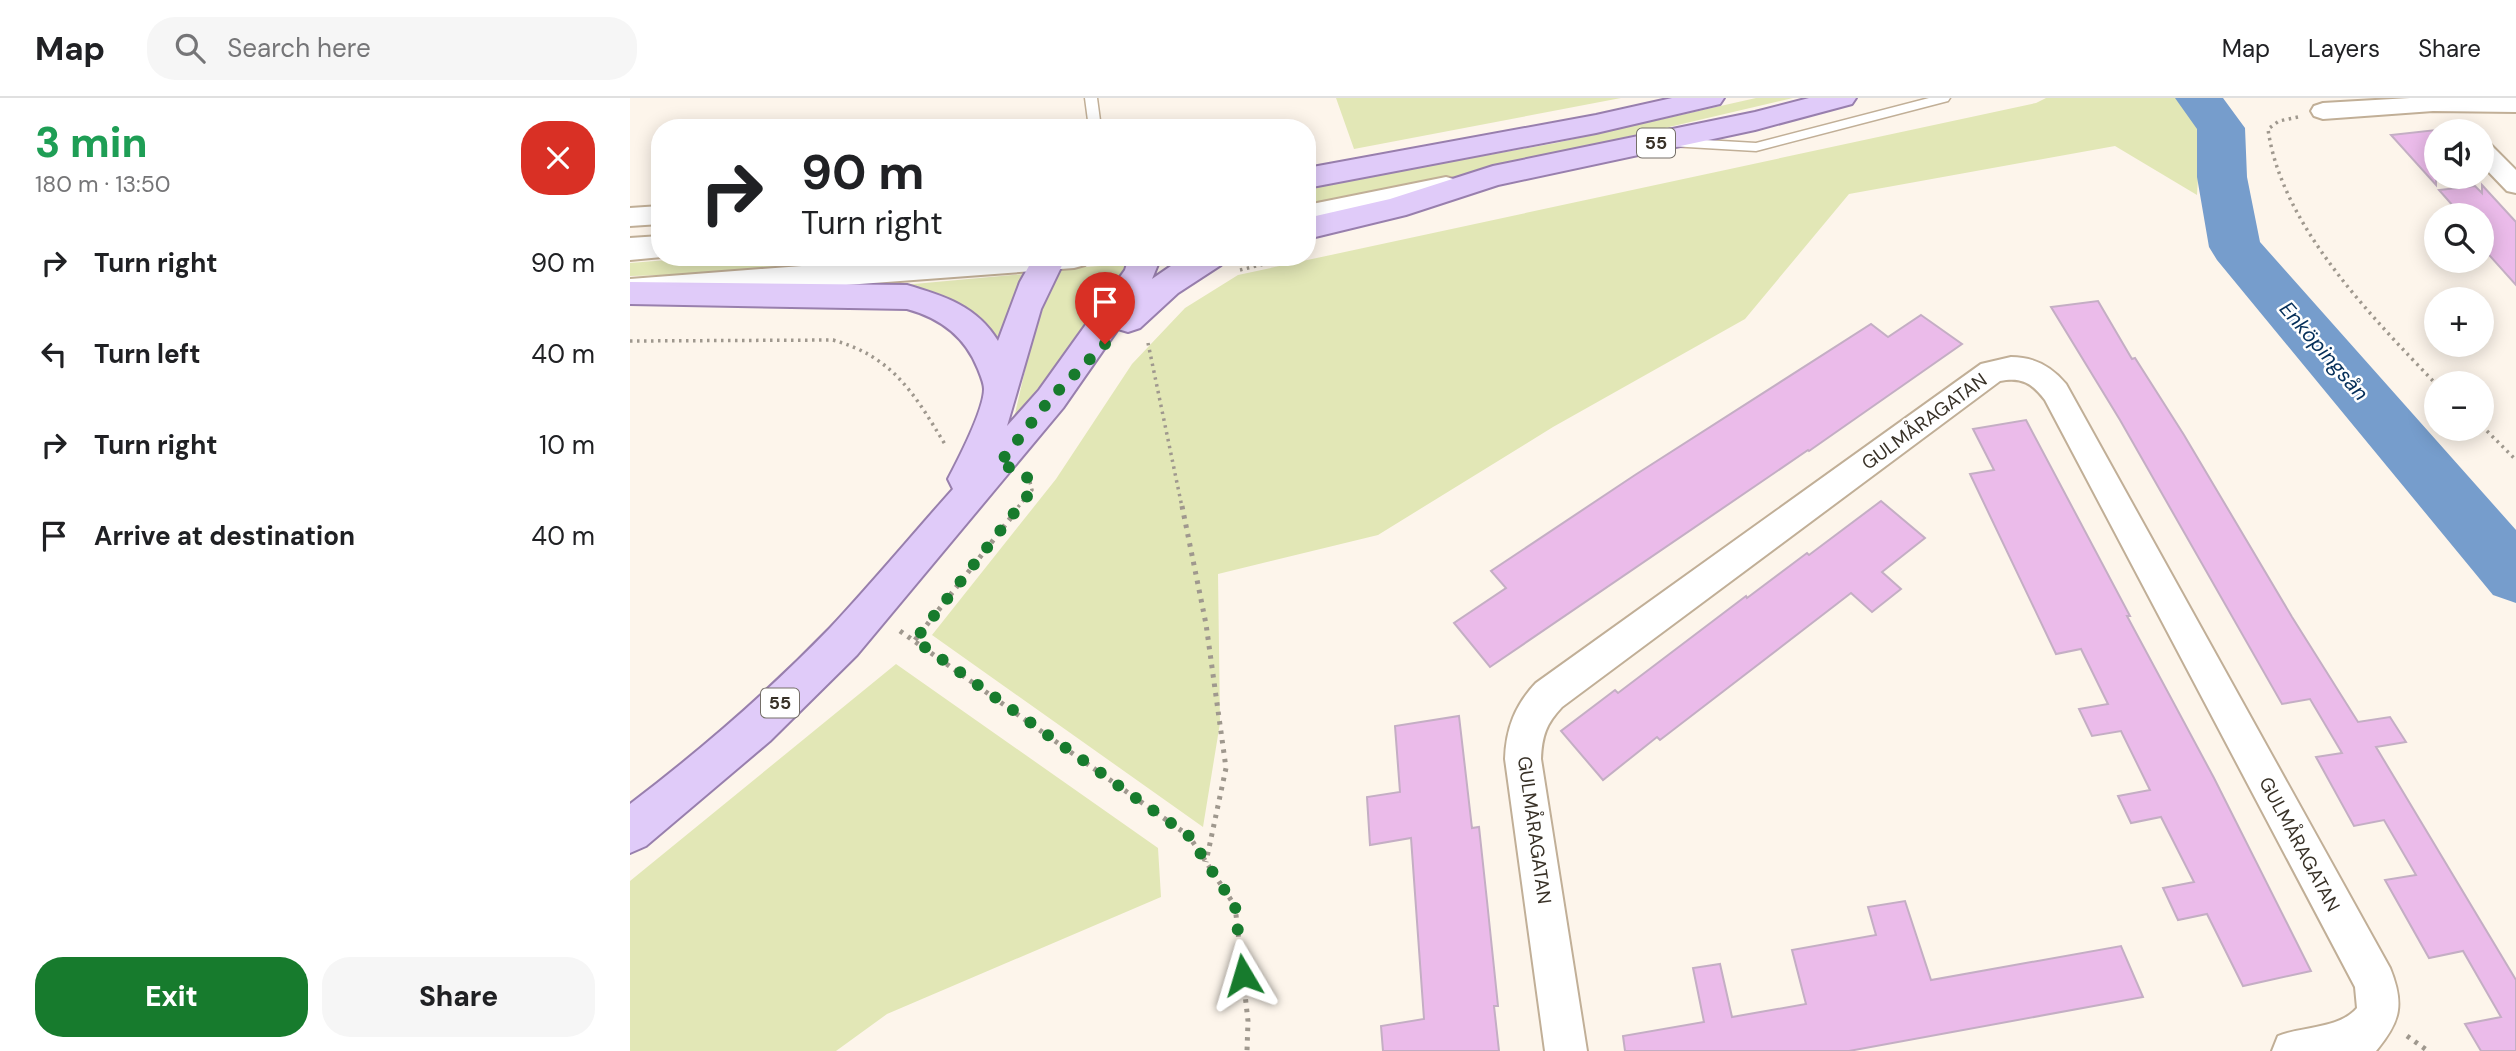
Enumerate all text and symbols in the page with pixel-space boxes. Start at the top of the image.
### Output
search box [147,17,637,80]
text: Map [35,27,105,70]
icon: search [171,29,209,67]
text: Search here [227,31,371,65]
text: Map [2222,33,2270,64]
text: Layers [2308,33,2380,64]
text: Share [2418,33,2481,64]
text: 3 min [35,115,148,170]
map controls [2424,119,2494,441]
button: sound [2424,119,2494,189]
button: close [521,121,595,195]
road number: 55 [1637,129,1675,158]
text: 90 m [801,140,924,204]
icon: right [686,147,777,238]
text: 180 m · 13:50 [35,169,170,199]
text: Turn right [801,202,943,244]
button: search [2424,203,2494,273]
icon: right [35,244,73,282]
text: Turn right [94,246,218,280]
text: 90 m [531,246,595,280]
pin [1075,272,1135,344]
icon: arrive [1086,283,1124,321]
button: + [2424,287,2494,357]
water label: Enköpingsån [2273,296,2375,406]
icon: left [35,335,73,373]
text: Turn left [94,337,201,371]
text: 40 m [531,337,595,371]
street label: GULMÅRAGATAN [1857,367,1992,475]
button: − [2424,371,2494,441]
icon: right [35,426,73,464]
text: Turn right [94,428,218,462]
text: 10 m [539,428,595,462]
icon: arrive [35,517,73,555]
text: Arrive at destination [94,519,355,553]
text: 40 m [531,519,595,553]
road number: 55 [761,688,799,718]
street label: GULMÅRAGATAN [1512,755,1557,906]
street label: GULMÅRAGATAN [2254,773,2346,916]
position arrow [1206,938,1280,1012]
button: Exit [35,957,308,1037]
button: Share [322,957,595,1037]

